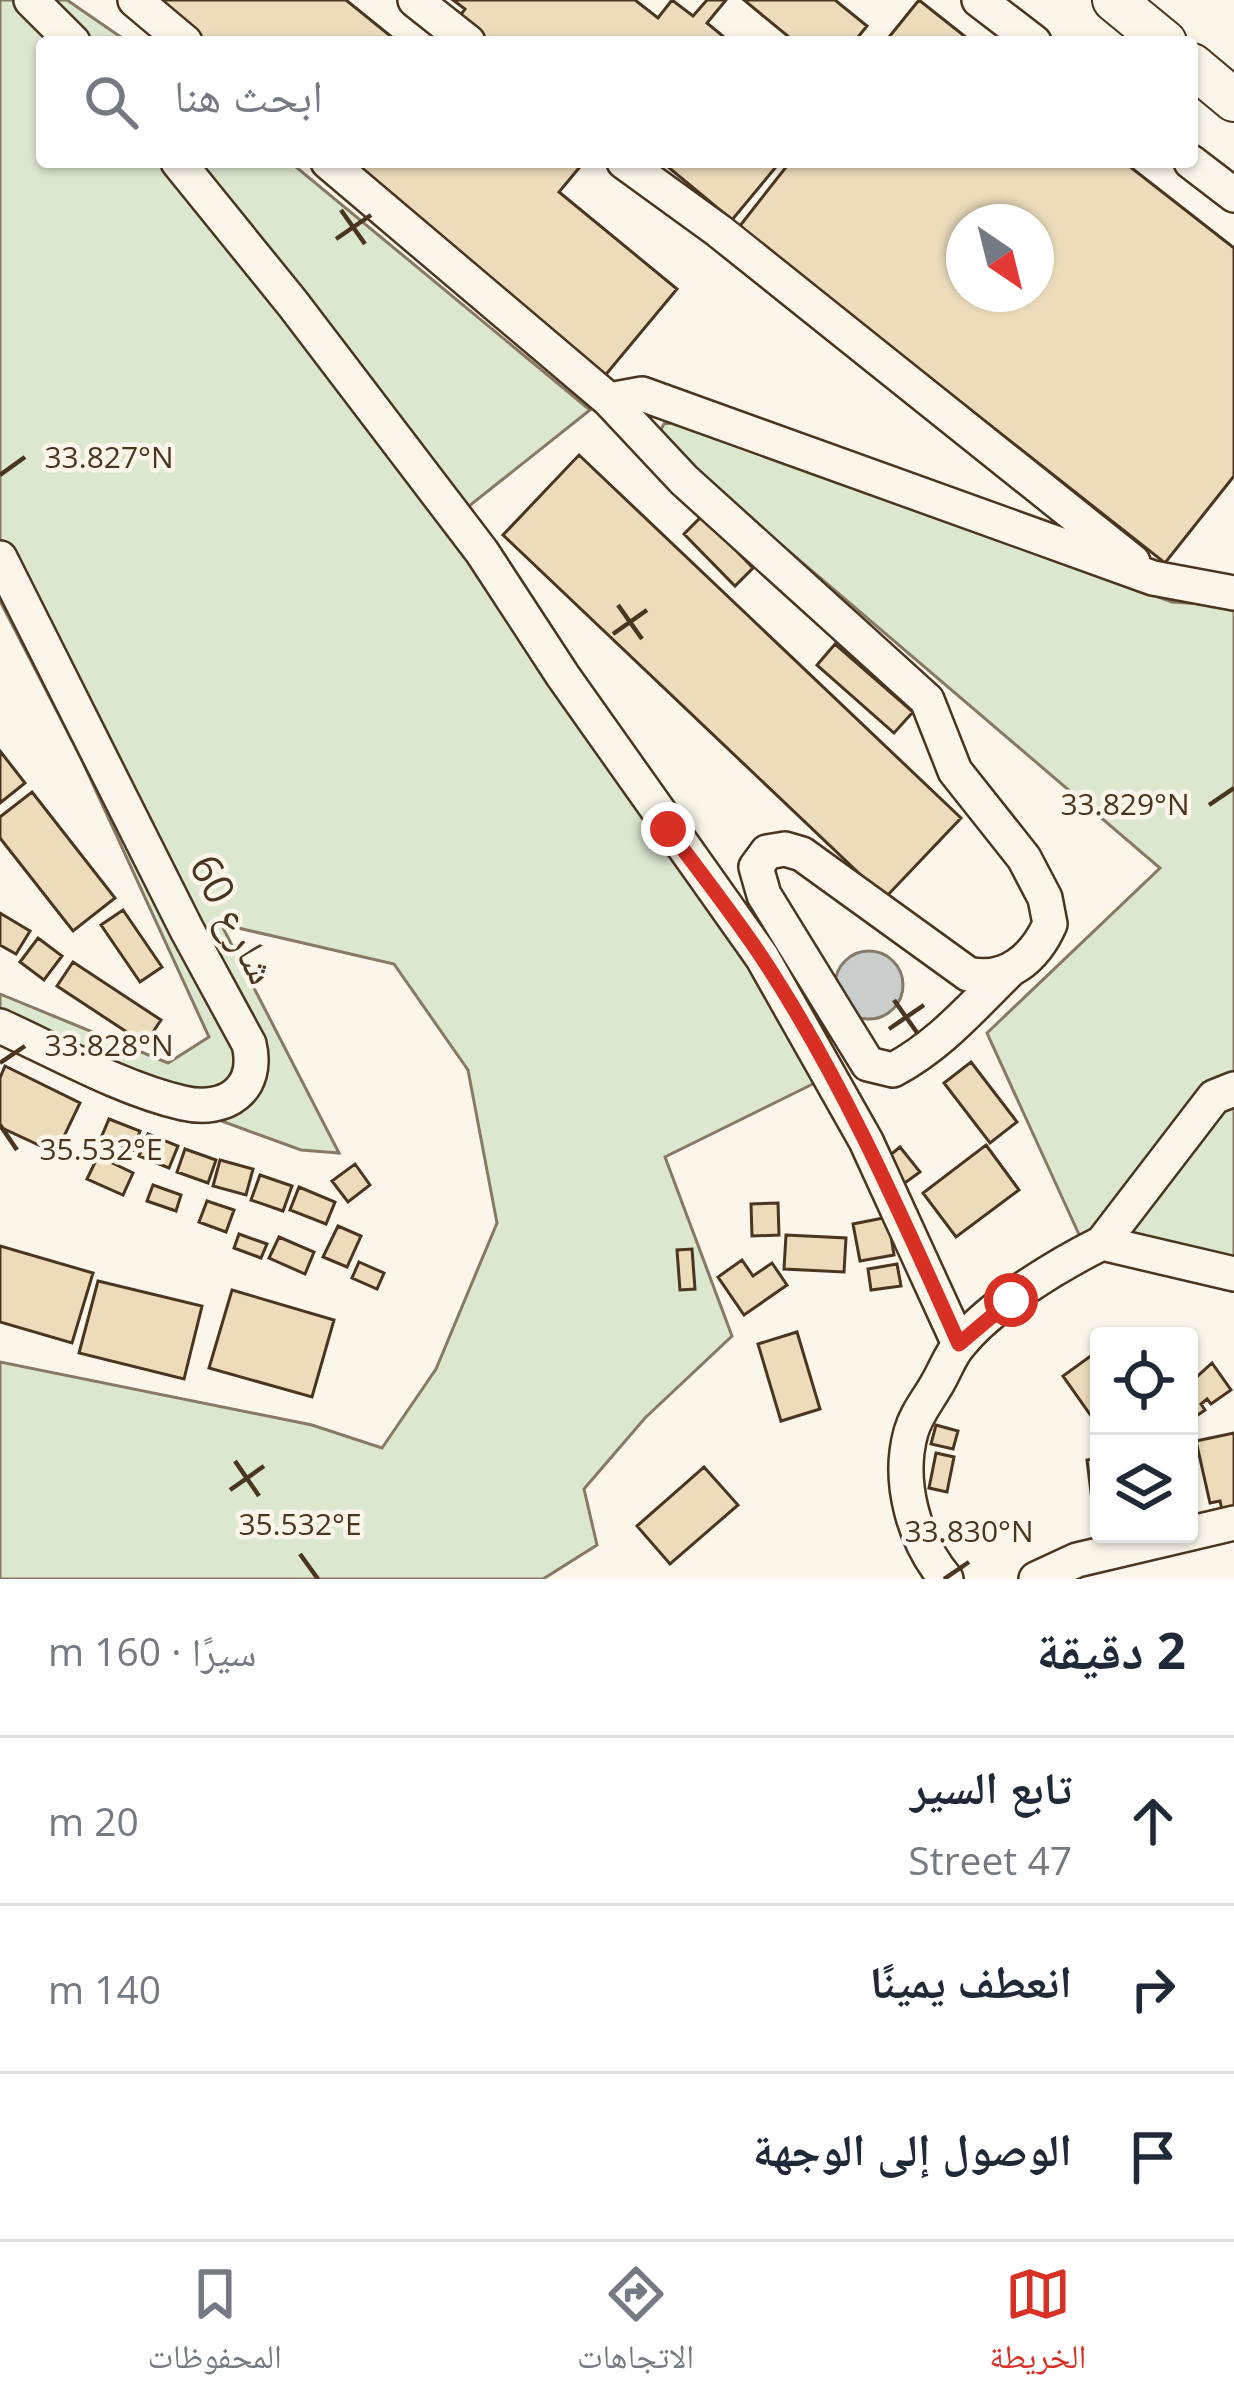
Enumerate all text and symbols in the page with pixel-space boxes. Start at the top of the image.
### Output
search box [36,36,1198,168]
text: ابحث هنا [174,64,323,125]
icon: search [78,69,144,135]
north arrow [946,204,1054,312]
text: 33.827°N [44,436,174,477]
text: 33.829°N [1060,783,1190,824]
route end [641,802,695,856]
street label: شارع 60 [178,844,293,993]
text: 33.828°N [44,1024,174,1065]
text: 35.532°E [39,1128,163,1169]
route start [984,1273,1038,1327]
map controls [1090,1327,1198,1543]
button: locate [1090,1327,1198,1435]
button: layers [1090,1435,1198,1543]
text: 35.532°E [238,1503,362,1544]
text: 33.830°N [904,1510,1034,1551]
text: 2 دقيقة [1036,1614,1186,1684]
text: سيرًا · 160 m [48,1624,256,1677]
text: تابع السير [910,1756,1072,1817]
icon: ahead [1120,1788,1186,1854]
text: 20 m [48,1794,139,1847]
text: Street 47 [908,1833,1072,1886]
text: انعطف يمينًا [869,1950,1072,2011]
icon: right [1120,1956,1186,2022]
text: 140 m [48,1962,161,2015]
text: الوصول إلى الوجهة [753,2118,1072,2179]
icon: arrive [1120,2124,1186,2190]
tab: المحفوظات [148,2261,282,2389]
tab: الاتجاهات [577,2261,694,2389]
tab: الخريطة [989,2261,1086,2389]

